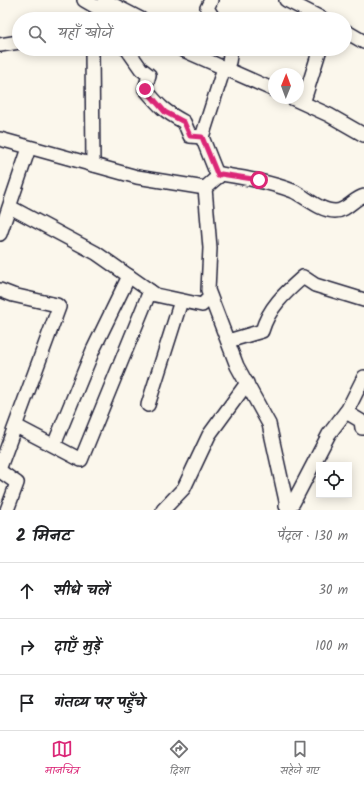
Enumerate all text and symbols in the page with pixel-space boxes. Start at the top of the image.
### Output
search box [12,12,352,56]
text: यहाँ खोजें [58,22,112,46]
icon: search [26,23,48,45]
north arrow [268,68,304,104]
route end [136,80,154,98]
route start [250,171,268,189]
map controls [316,462,352,498]
button: locate [316,462,352,498]
text: 2 मिनट [16,523,71,550]
text: पैदल · 130 m [278,526,348,547]
text: सीधे चलें [54,579,109,603]
icon: ahead [16,580,38,602]
text: 30 m [319,580,348,601]
text: दाएँ मुड़ें [54,635,101,659]
icon: right [16,636,38,658]
text: 100 m [315,636,348,657]
text: गंतव्य पर पहुँचे [54,691,145,715]
icon: arrive [16,692,38,714]
tab: मानचित्र [45,738,79,780]
tab: दिशा [168,738,190,780]
tab: सहेजे गए [280,738,319,780]

